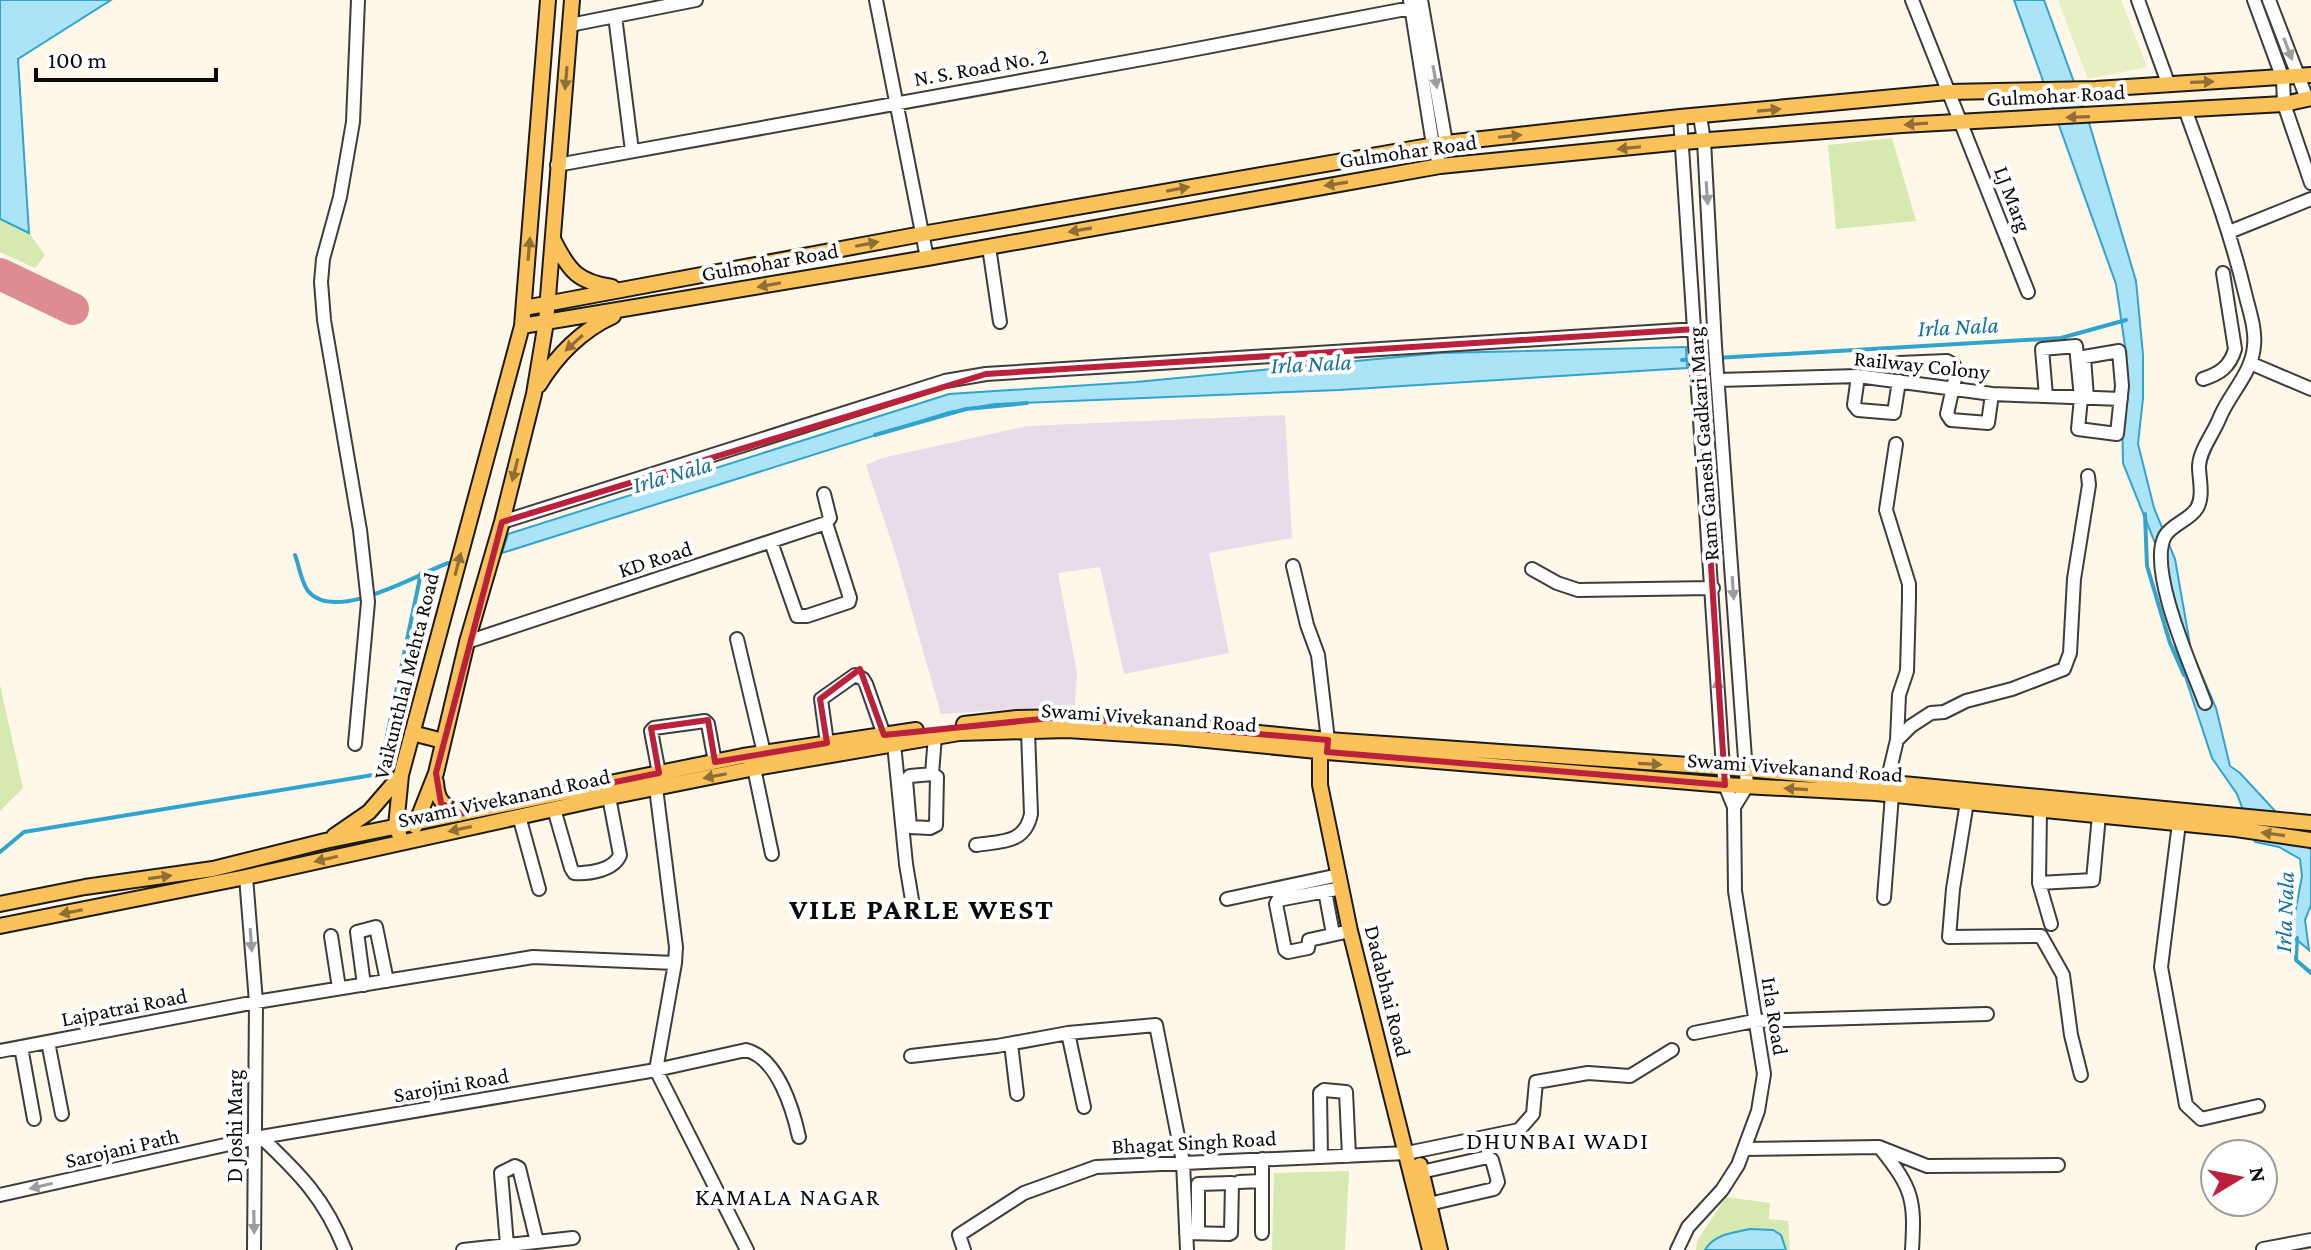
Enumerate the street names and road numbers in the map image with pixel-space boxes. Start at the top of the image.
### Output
street label: N. S. Road No. 2 [912,43,1050,91]
street label: Gulmohar Road [1986,79,2126,111]
street label: Gulmohar Road [1338,129,1479,173]
street label: LJ Marg [1989,163,2037,236]
street label: Gulmohar Road [700,238,841,286]
street label: Ram Ganesh Gadkari Marg [1682,326,1724,562]
street label: Railway Colony [1853,345,1992,385]
street label: KD Road [615,535,695,583]
street label: Vaikunthlal Mehta Road [368,570,444,782]
street label: Swami Vivekanand Road [1040,697,1258,737]
street label: Swami Vivekanand Road [1686,747,1904,787]
street label: Swami Vivekanand Road [396,763,613,833]
street label: Dadabhai Road [1360,923,1416,1060]
street label: Irla Road [1756,975,1794,1057]
street label: Lajpatrai Road [59,982,189,1031]
street label: Sarojini Road [392,1063,511,1107]
street label: D Joshi Marg [222,1069,247,1183]
street label: Sarojani Path [63,1123,182,1173]
street label: Bhagat Singh Road [1111,1125,1278,1159]

